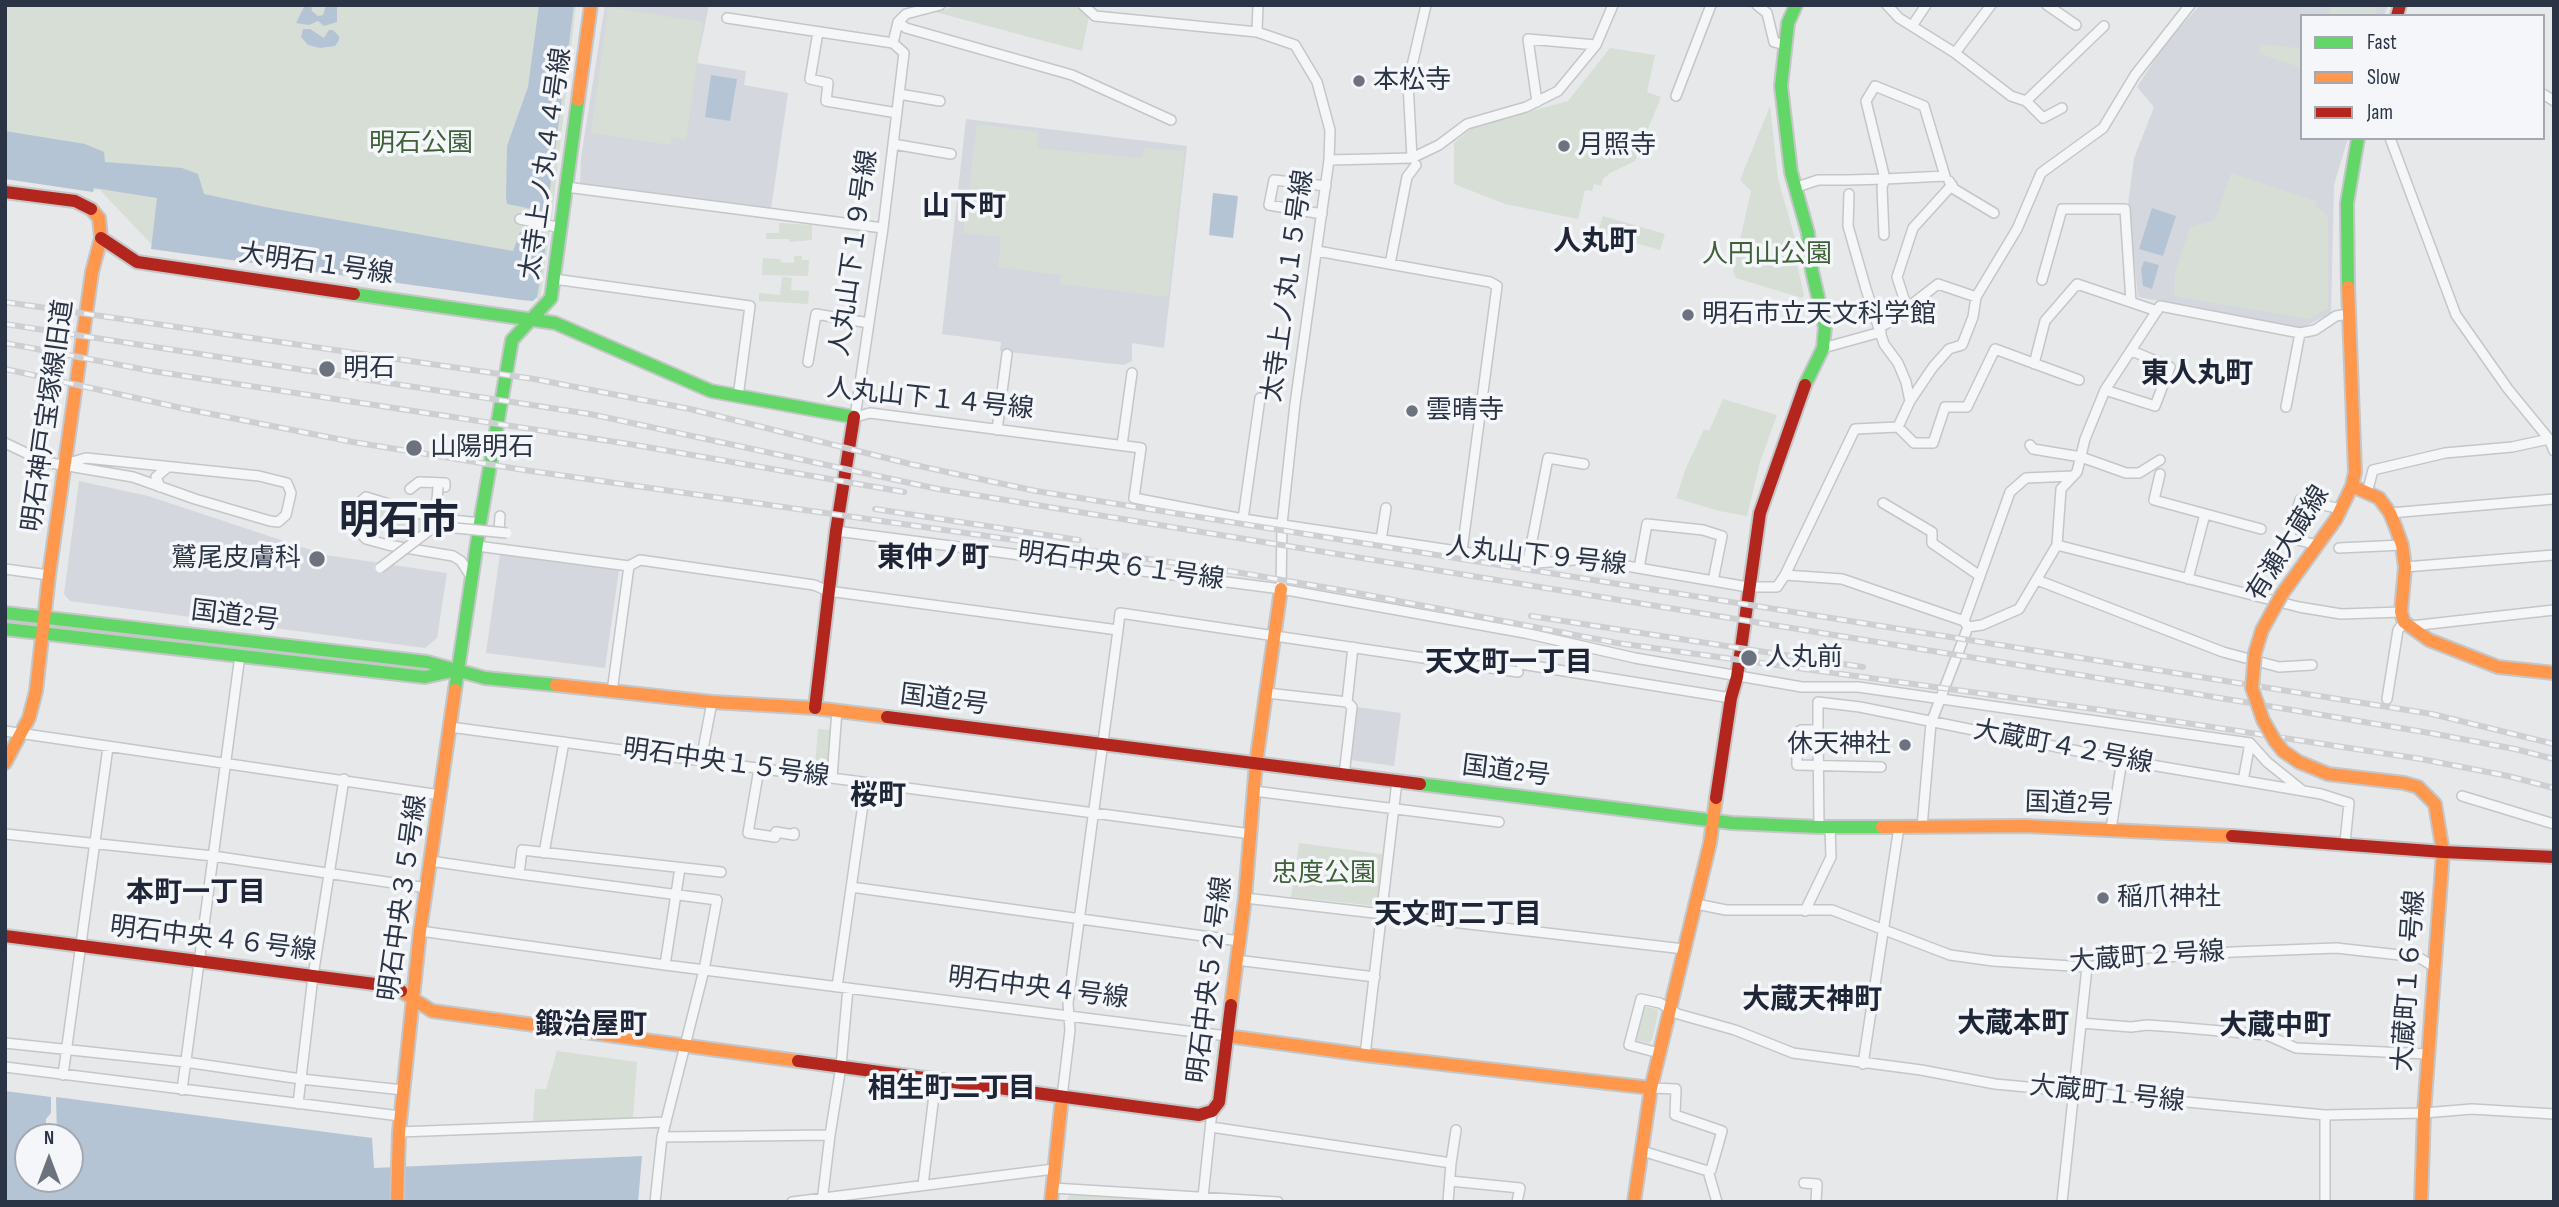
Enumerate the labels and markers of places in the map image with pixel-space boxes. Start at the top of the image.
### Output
place label: 本松寺 [1373,65,1451,97]
marker: 本松寺 [1351,73,1367,89]
place label: 月照寺 [1578,130,1656,162]
marker: 月照寺 [1556,138,1572,154]
place label: 明石市立天文科学館 [1702,299,1936,331]
marker: 明石市立天文科学館 [1680,307,1696,323]
place label: 明石 [343,353,395,385]
marker: 明石 [317,359,337,379]
place label: 雲晴寺 [1426,395,1504,427]
marker: 雲晴寺 [1404,403,1420,419]
place label: 山陽明石 [430,432,534,464]
marker: 山陽明石 [404,438,424,458]
place label: 鷲尾皮膚科 [171,543,301,575]
marker: 鷲尾皮膚科 [307,549,327,569]
place label: 人丸前 [1765,642,1843,674]
marker: 人丸前 [1739,648,1759,668]
place label: 休天神社 [1787,729,1891,761]
marker: 休天神社 [1897,737,1913,753]
place label: 稲爪神社 [2117,882,2221,914]
marker: 稲爪神社 [2095,890,2111,906]

